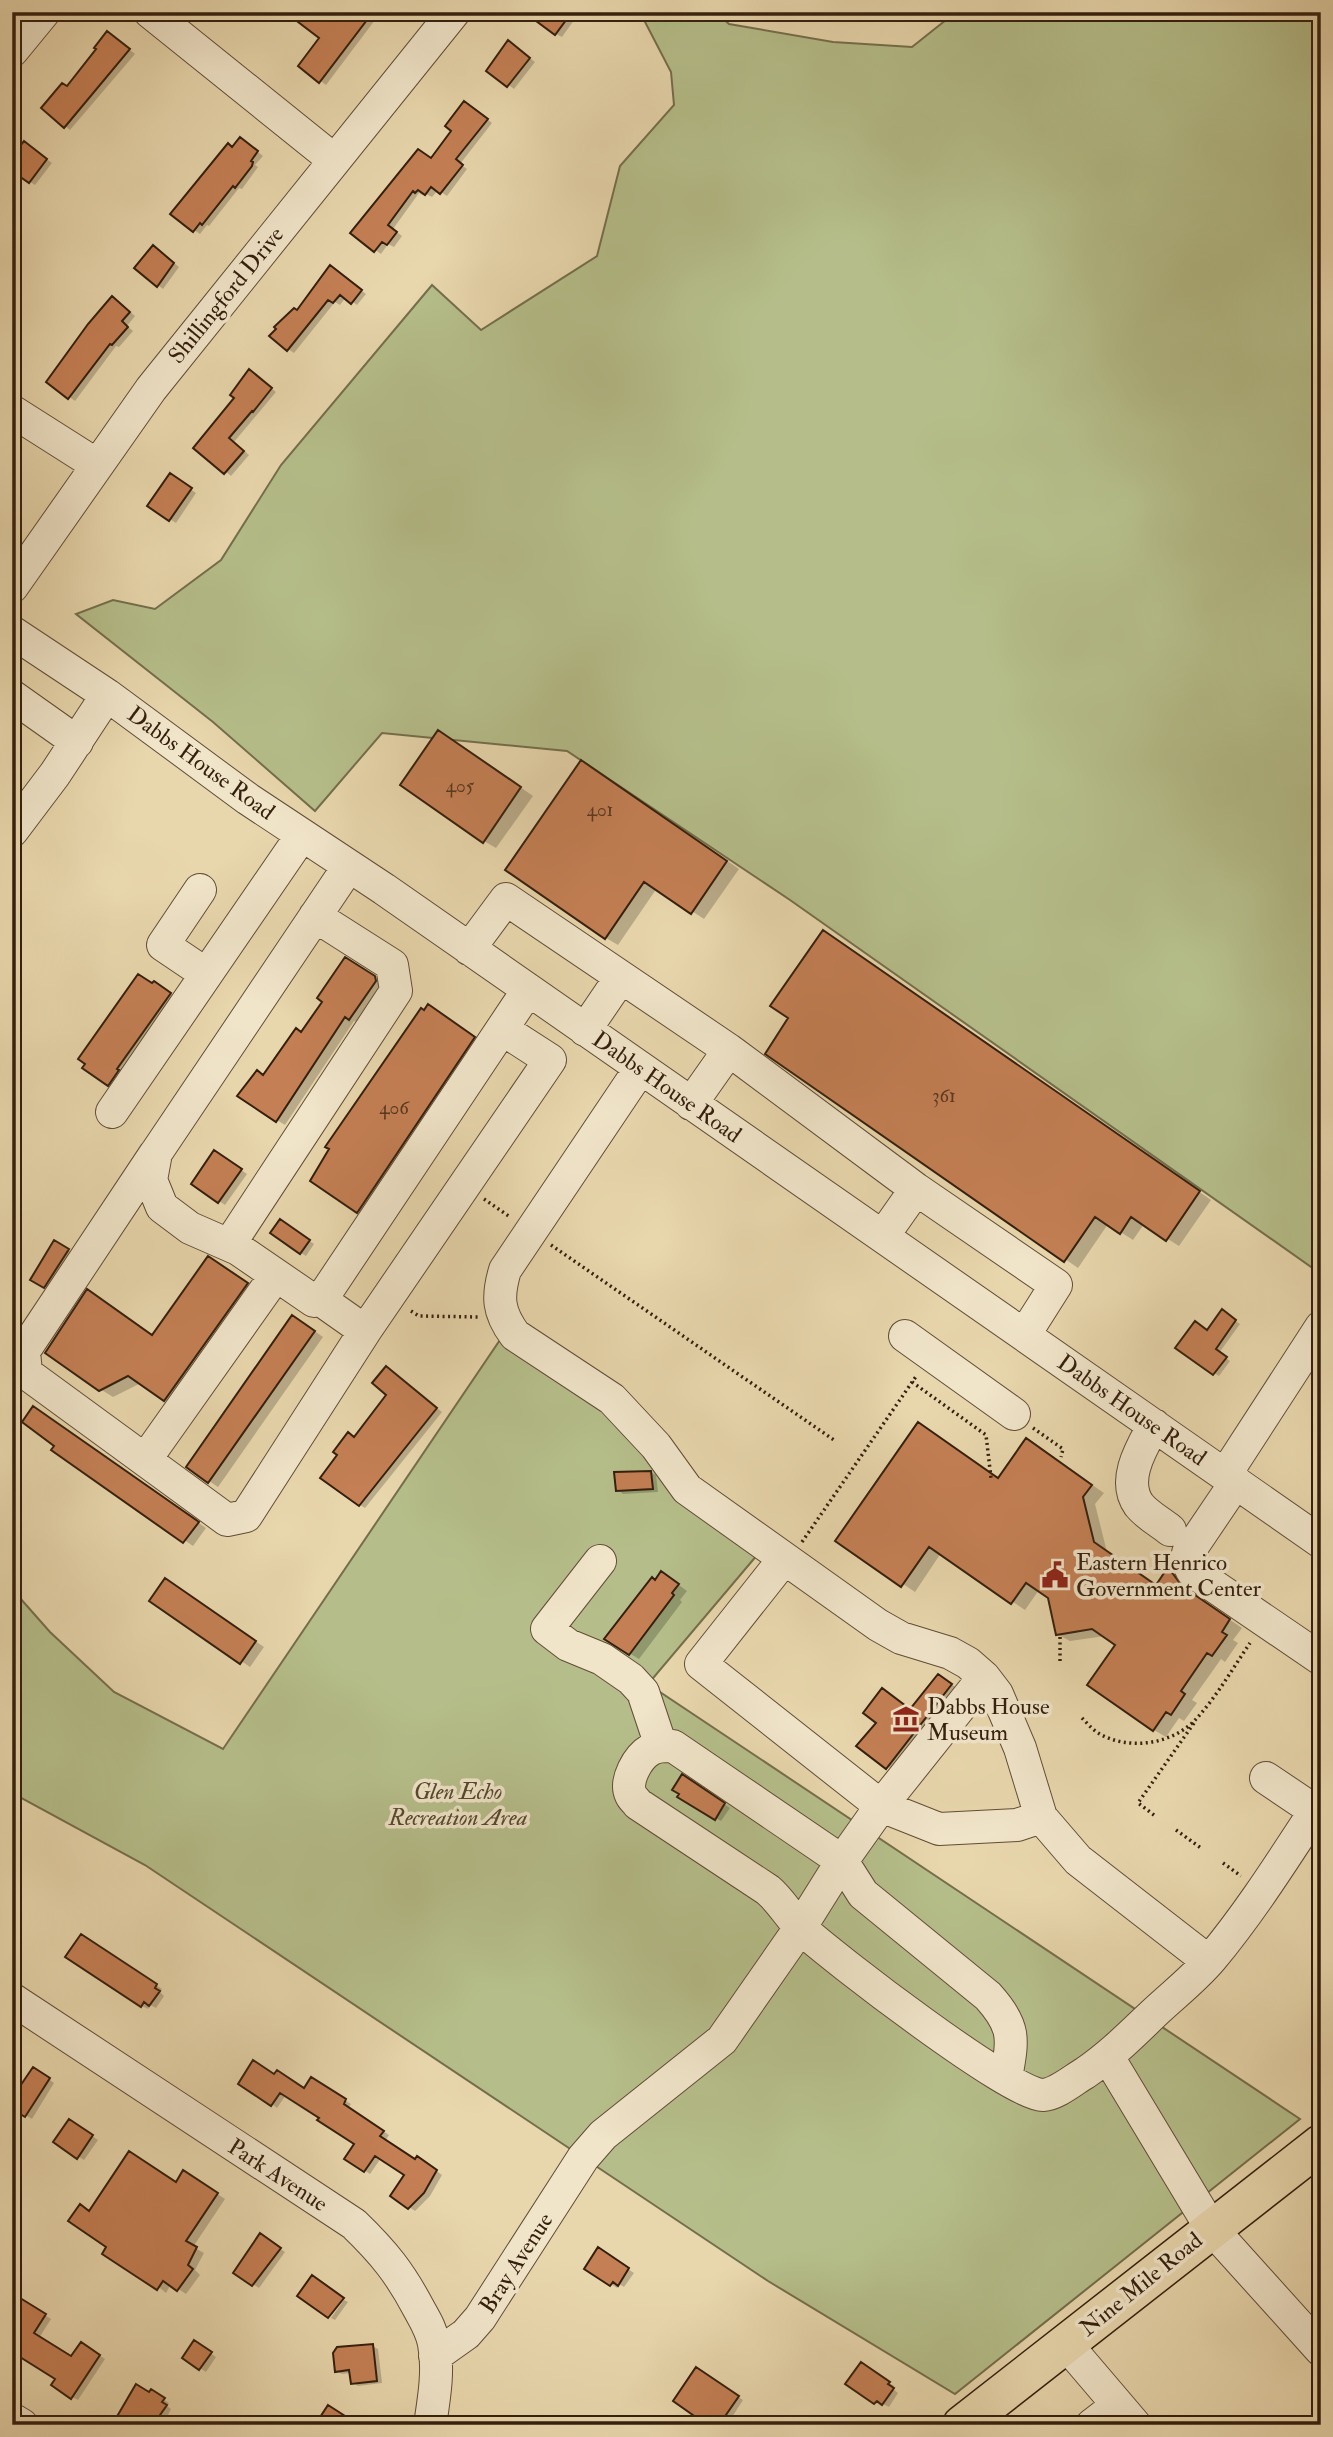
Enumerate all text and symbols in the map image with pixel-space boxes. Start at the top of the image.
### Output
street label: Shillingford Drive [162,220,290,369]
street label: Dabbs House Road [122,700,280,826]
house number: 405 [446,774,475,798]
house number: 401 [587,798,613,822]
street label: Dabbs House Road [587,1025,747,1149]
house number: 361 [932,1084,956,1108]
house number: 406 [379,1096,410,1120]
street label: Dabbs House Road [1052,1348,1212,1472]
place label: Eastern Henrico Government Center [1076,1548,1262,1603]
public building icon: Eastern Henrico Government Center [1040,1560,1070,1590]
place label: Dabbs House Museum [927,1692,1050,1747]
museum icon: Dabbs House Museum [891,1704,921,1734]
park label: Glen Echo Recreation Area [388,1777,528,1832]
street label: Park Avenue [223,2132,334,2218]
street label: Bray Avenue [473,2207,559,2319]
street label: Nine Mile Road [1074,2226,1208,2342]

